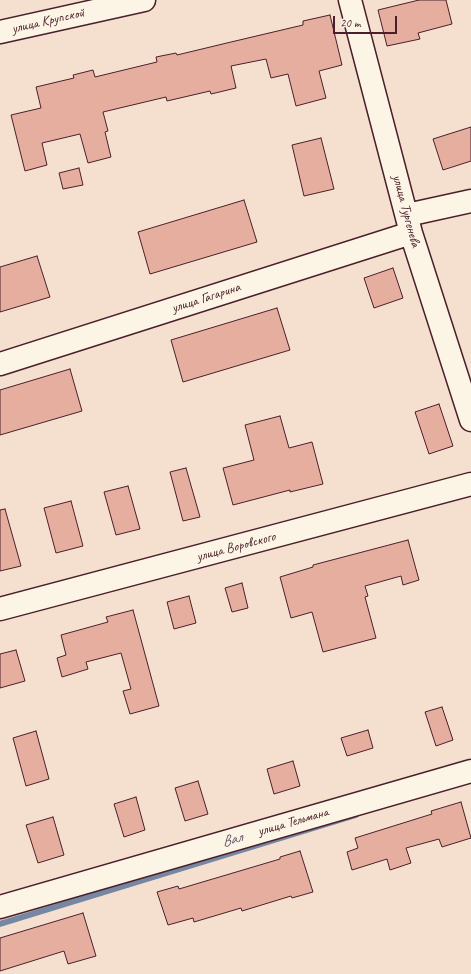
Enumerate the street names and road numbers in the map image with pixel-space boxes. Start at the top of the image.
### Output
street label: улица Крупской [10,4,86,38]
street label: улица Тургенева [388,173,424,249]
street label: улица Гагарина [169,279,243,317]
street label: улица Воровского [195,528,277,566]
street label: улица Тельмана [256,804,330,840]

